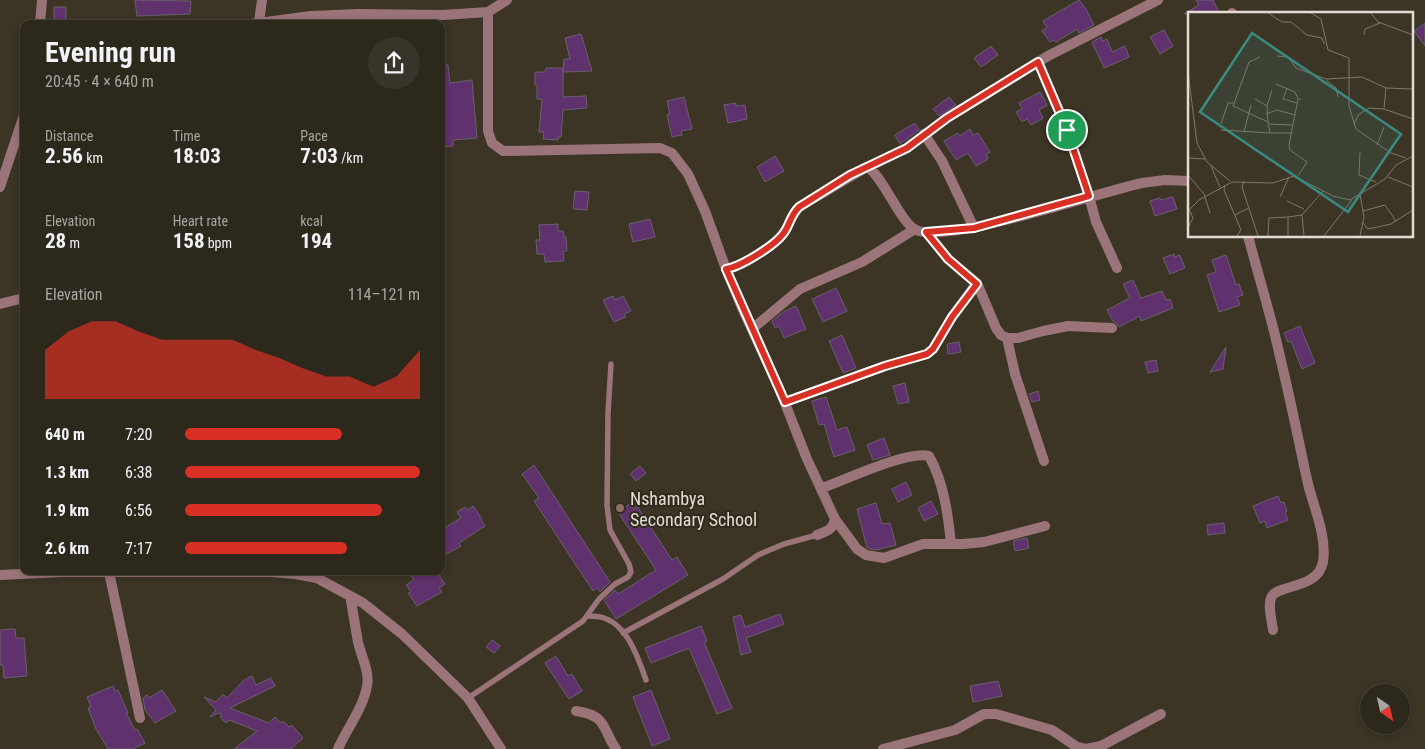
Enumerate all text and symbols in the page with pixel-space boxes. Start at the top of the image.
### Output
inset map [1188,12,1412,238]
text: Evening run [45,36,176,69]
button: share [368,37,420,89]
text: 20:45 · 4 × 640 m [45,72,154,91]
pin [1046,109,1088,151]
icon: arrive [1053,116,1081,144]
text: Distance [45,128,93,144]
text: Time [173,128,200,144]
text: Pace [300,128,328,144]
text: 2.56 [45,144,83,168]
text: 18:03 [173,144,221,168]
text: 7:03 [300,144,338,168]
text: km [83,150,103,166]
text: /km [338,150,363,166]
text: Elevation [45,213,95,229]
text: Heart rate [173,213,228,229]
text: kcal [300,213,323,229]
text: 28 [45,229,66,253]
text: 158 [173,229,205,253]
text: 194 [300,229,332,253]
text: m [66,235,80,251]
text: bpm [205,235,232,251]
text: Elevation [45,285,103,304]
text: 114–121 m [348,285,420,304]
text: 640 m [45,425,85,444]
text: 7:20 [125,425,152,444]
text: 1.3 km [45,463,89,482]
text: 6:38 [125,463,152,482]
place label: Nshambya Secondary School [630,488,757,530]
text: 1.9 km [45,501,89,520]
text: 6:56 [125,501,152,520]
marker: Nshambya Secondary School [614,502,626,514]
text: 2.6 km [45,539,89,558]
text: 7:17 [125,539,152,558]
north arrow [1360,684,1410,734]
map controls [1360,684,1410,734]

